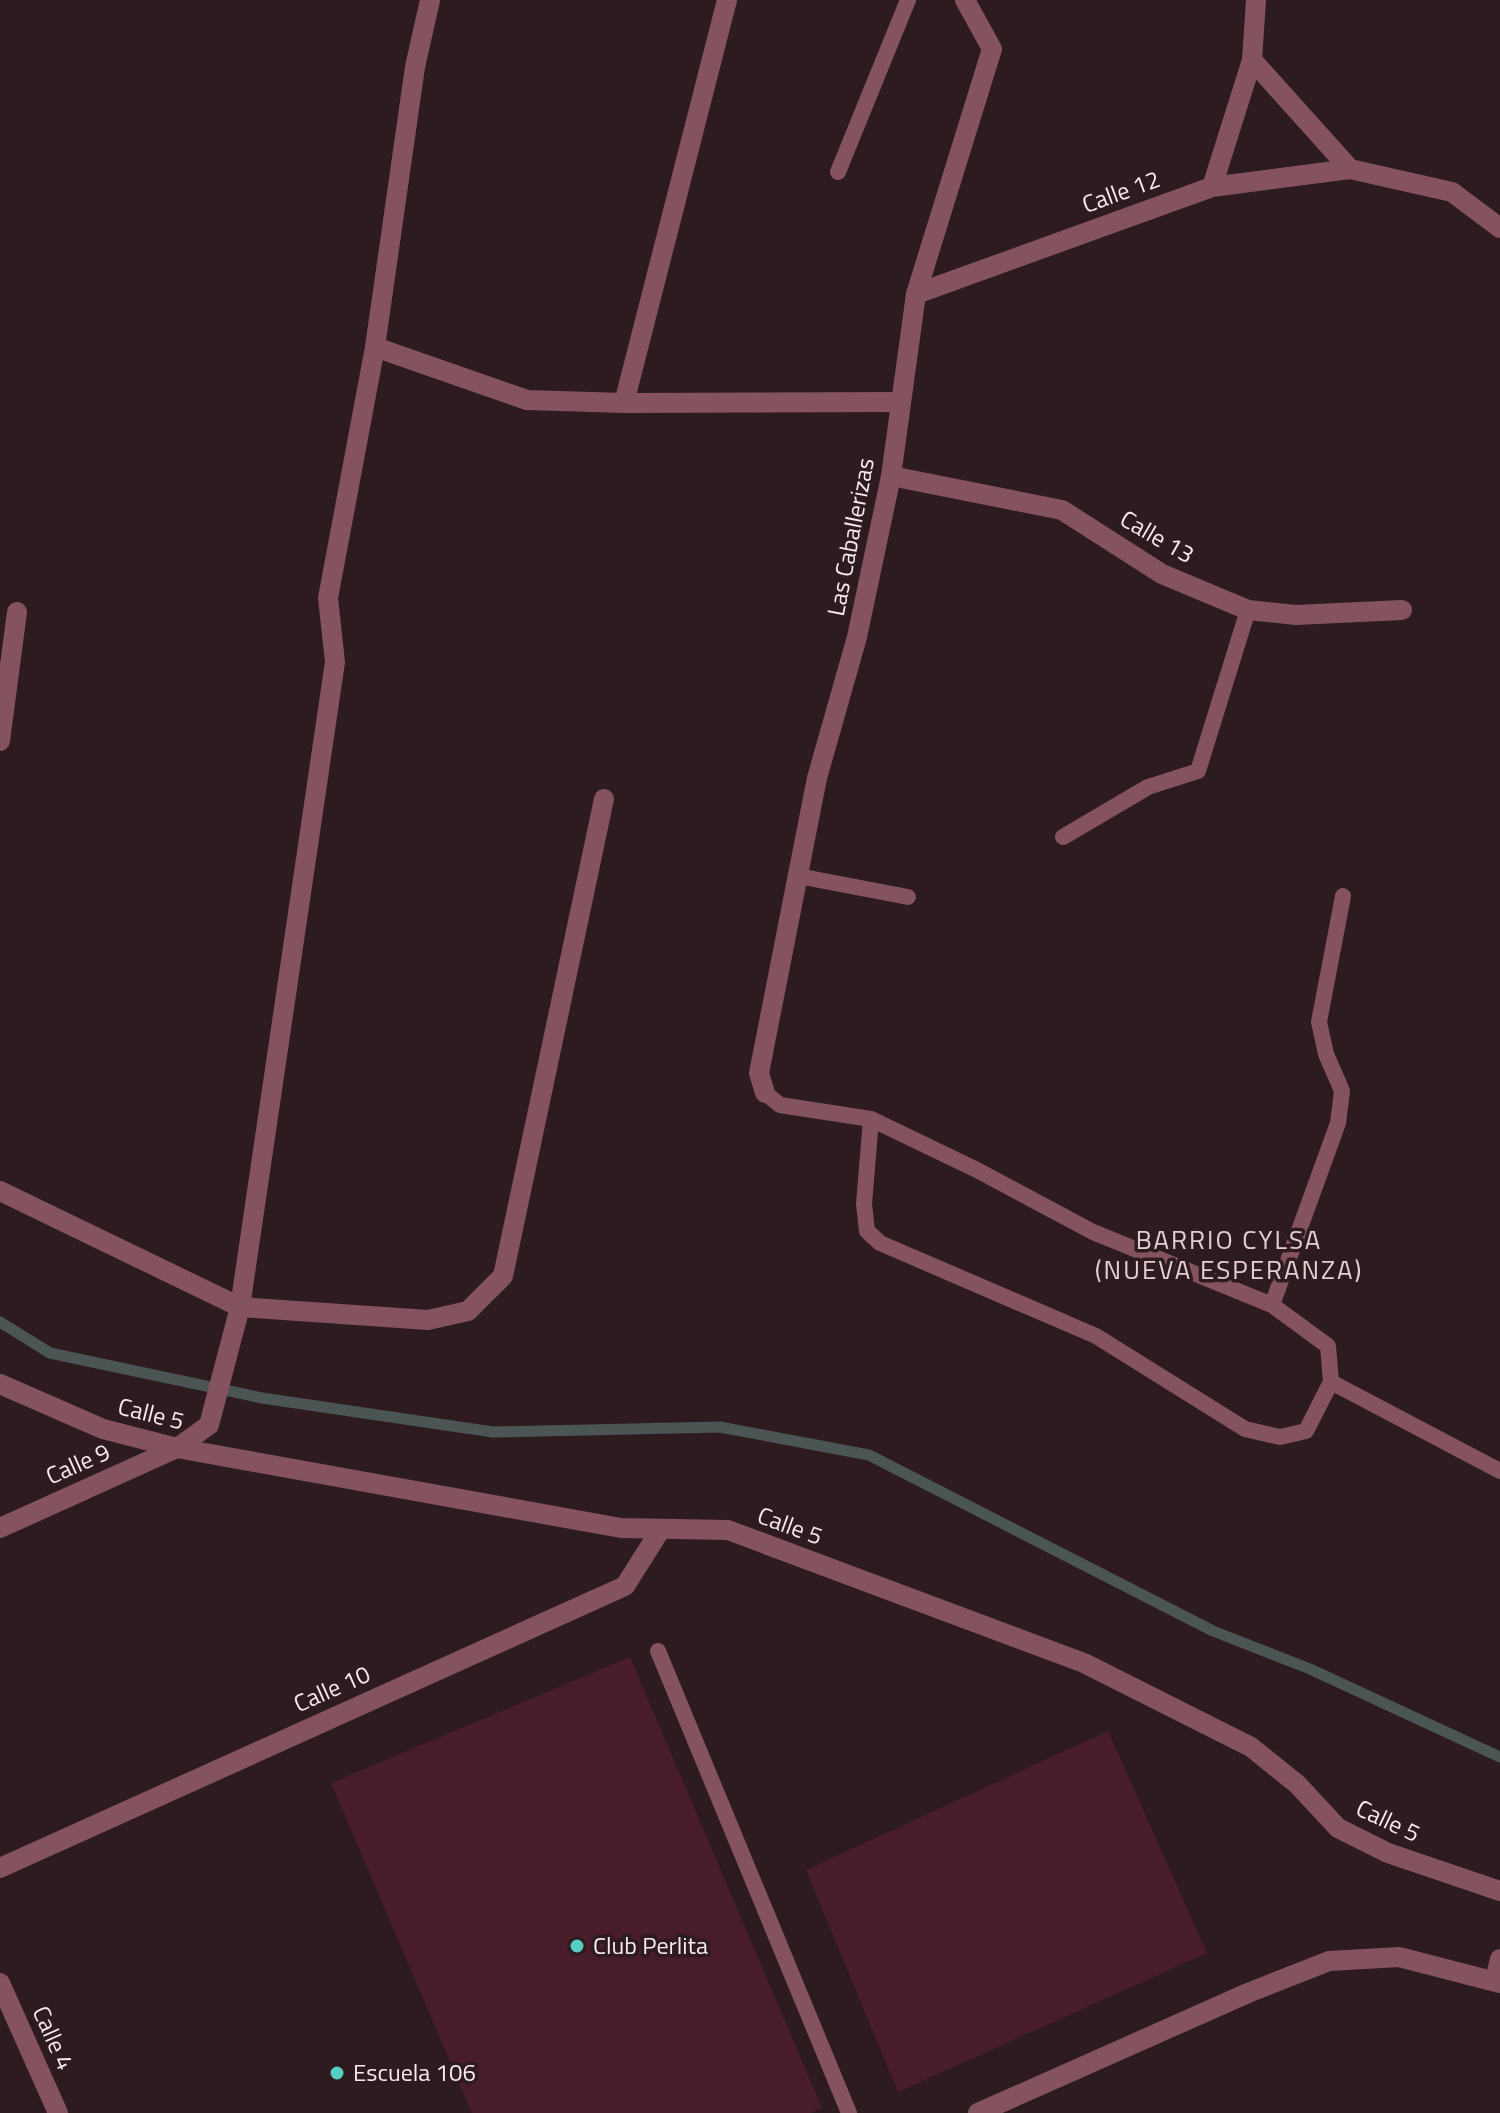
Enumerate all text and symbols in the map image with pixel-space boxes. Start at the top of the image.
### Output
street label: Calle 12 [1077,160,1165,222]
street label: Las Caballerizas [817,455,883,619]
street label: Calle 13 [1114,500,1201,572]
district label: BARRIO CYLSA (NUEVA ESPERANZA) [1095,1220,1363,1289]
street label: Calle 5 [114,1387,188,1439]
street label: Calle 9 [40,1433,116,1493]
street label: Calle 5 [753,1497,828,1553]
street label: Calle 10 [288,1655,376,1721]
street label: Calle 5 [1350,1790,1426,1851]
place label: Club Perlita [593,1927,708,1963]
marker: Club Perlita [568,1937,586,1955]
street label: Calle 4 [24,2000,84,2076]
place label: Escuela 106 [353,2054,476,2090]
marker: Escuela 106 [328,2064,346,2082]

